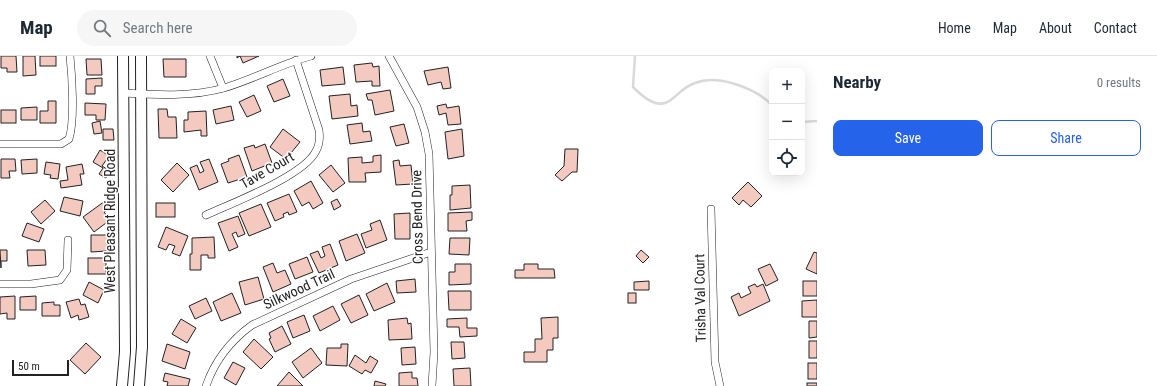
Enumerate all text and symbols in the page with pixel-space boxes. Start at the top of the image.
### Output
search box [77,10,357,46]
text: Map [20,16,53,39]
icon: search [91,17,113,39]
text: Search here [123,19,193,37]
text: Home [938,20,971,36]
text: Map [993,20,1017,36]
text: About [1039,20,1072,36]
text: Contact [1094,20,1137,36]
map controls [769,68,805,176]
button: + [769,68,805,104]
text: Nearby [833,72,881,92]
text: 0 results [1097,75,1141,90]
button: − [769,104,805,140]
button: Save [833,120,983,156]
button: Share [991,120,1141,156]
button: locate [769,140,805,176]
street label: Tave Court [237,148,297,192]
street label: West Pleasant Ridge Road [102,149,118,293]
street label: Cross Bend Drive [408,169,426,264]
street label: Trisha Val Court [691,254,709,342]
street label: Silkwood Trail [261,265,337,313]
scale bar [12,358,69,377]
text: 50 m [18,360,40,373]

